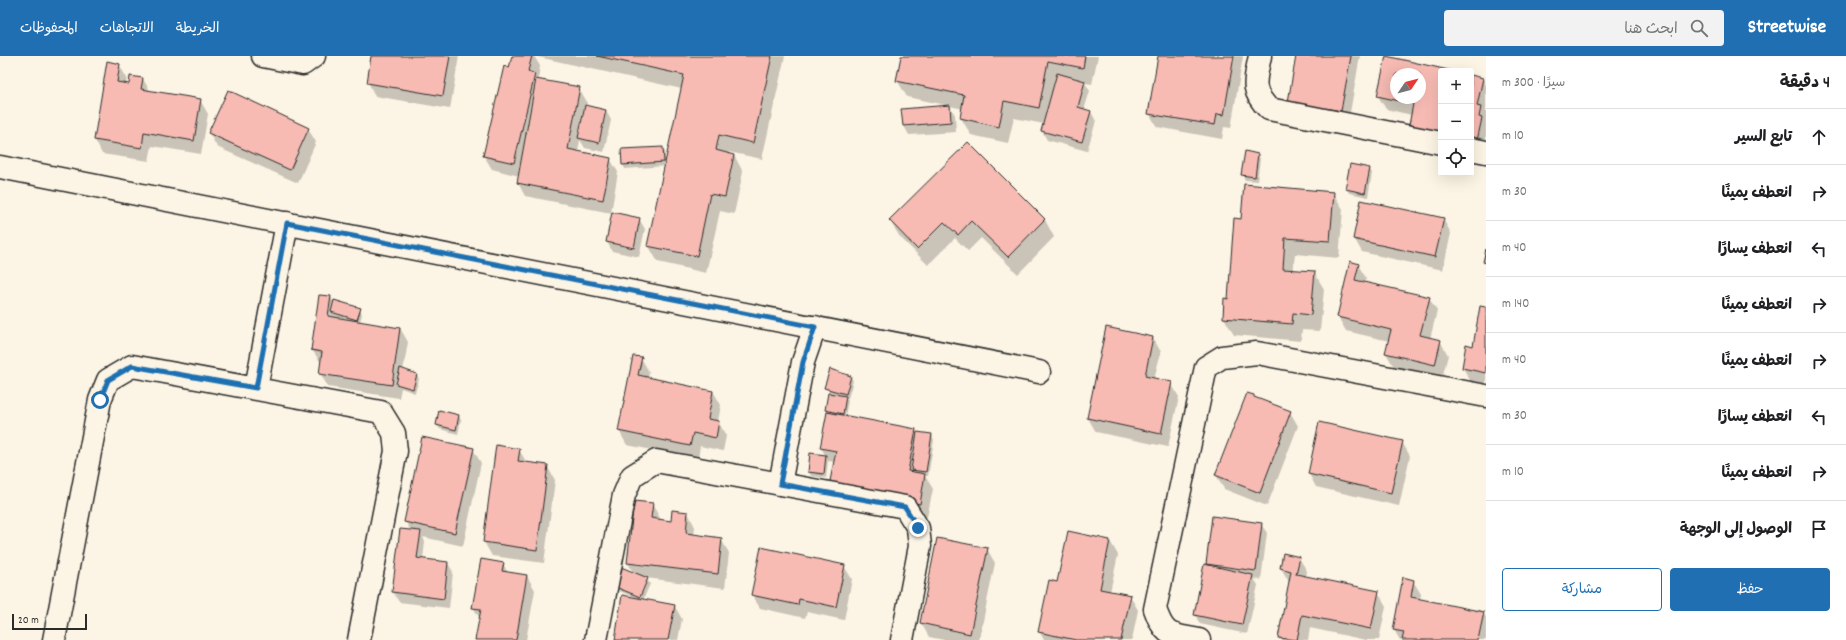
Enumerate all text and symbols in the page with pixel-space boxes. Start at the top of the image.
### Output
search box [1444,10,1724,46]
text: Streetwise [1748,15,1826,42]
icon: search [1688,17,1710,39]
text: المحفوظات [20,19,78,39]
text: الاتجاهات [100,19,154,39]
text: الخريطة [176,19,219,39]
text: ابحث هنا [1624,19,1678,41]
north arrow [1390,68,1426,104]
map controls [1438,68,1474,176]
button: + [1438,68,1474,104]
text: 4 دقيقة [1780,72,1830,96]
text: سيرًا · 300 m [1502,74,1565,93]
button: − [1438,104,1474,140]
icon: ahead [1808,126,1830,148]
text: 10 m [1502,127,1524,146]
text: تابع السير [1735,127,1792,149]
button: locate [1438,140,1474,176]
icon: right [1808,182,1830,204]
text: 30 m [1502,183,1527,202]
text: انعطف يمينًا [1722,183,1792,205]
icon: left [1808,238,1830,260]
text: 40 m [1502,239,1526,258]
text: انعطف يسارًا [1718,239,1792,261]
icon: right [1808,294,1830,316]
text: 140 m [1502,295,1529,314]
text: انعطف يمينًا [1722,295,1792,317]
icon: right [1808,350,1830,372]
text: 40 m [1502,351,1526,370]
text: انعطف يمينًا [1722,351,1792,373]
route start [91,391,109,409]
icon: left [1808,406,1830,428]
text: 30 m [1502,407,1527,426]
text: انعطف يسارًا [1718,407,1792,429]
icon: right [1808,462,1830,484]
text: 10 m [1502,463,1524,482]
text: انعطف يمينًا [1722,463,1792,485]
icon: arrive [1808,518,1830,540]
route end [909,519,927,537]
text: الوصول إلى الوجهة [1680,519,1792,541]
button: مشاركة [1502,568,1662,611]
button: حفظ [1670,568,1830,611]
scale bar [12,612,87,631]
text: 20 m [18,613,39,629]

